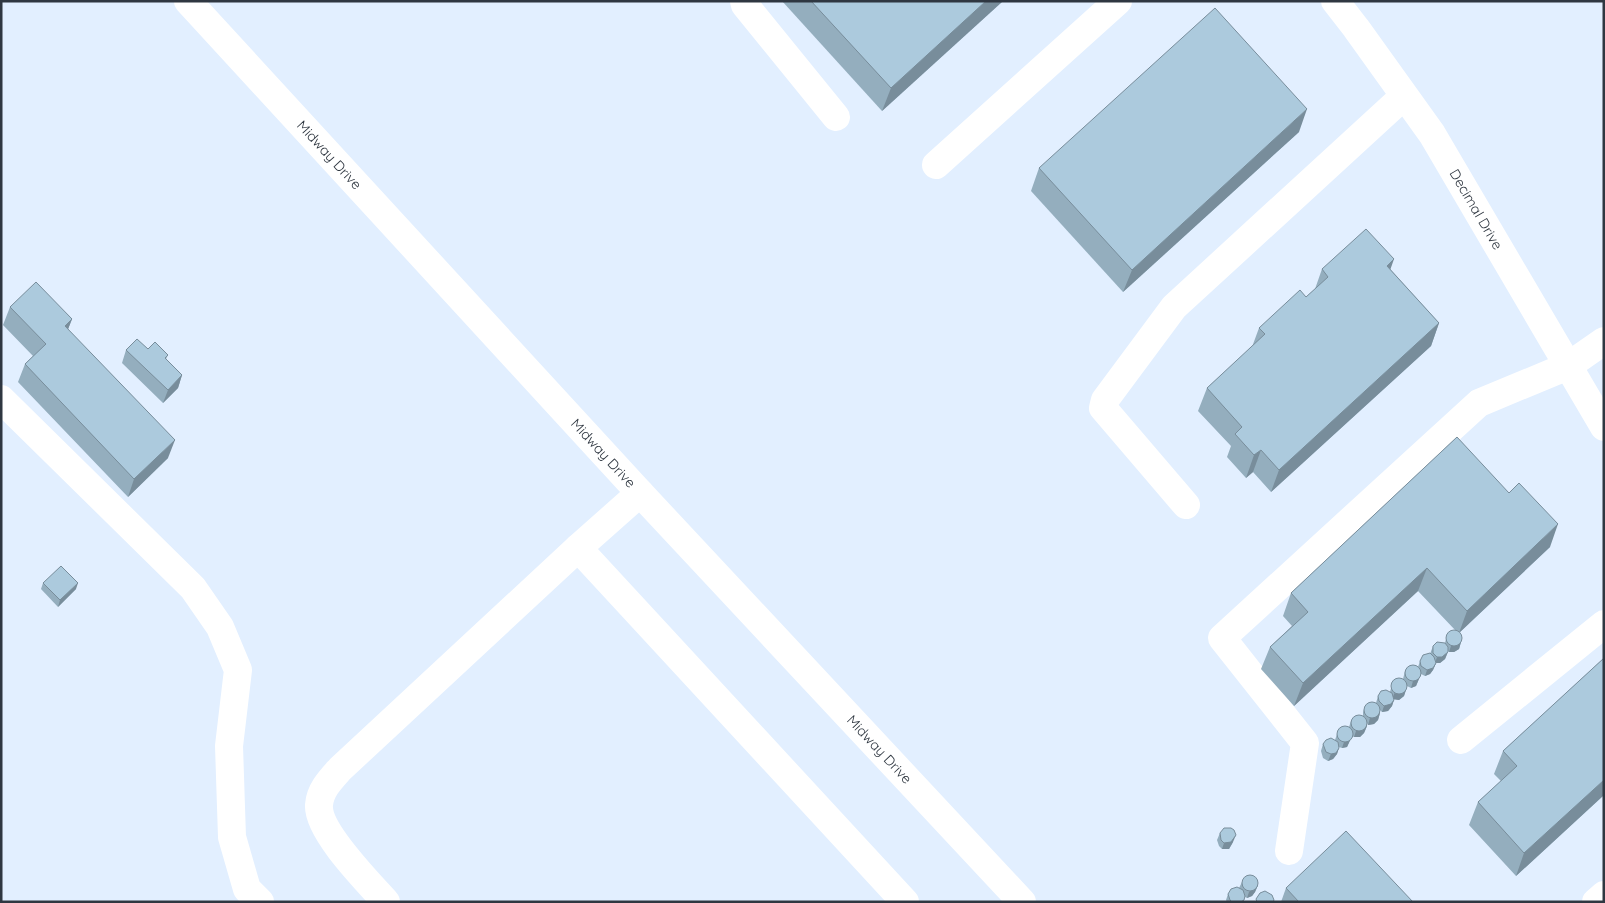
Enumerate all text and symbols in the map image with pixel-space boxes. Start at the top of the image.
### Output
street label: Midway Drive [293,117,366,193]
street label: Decimal Drive [1446,166,1507,253]
street label: Midway Drive [567,415,640,492]
street label: Midway Drive [843,711,916,788]

